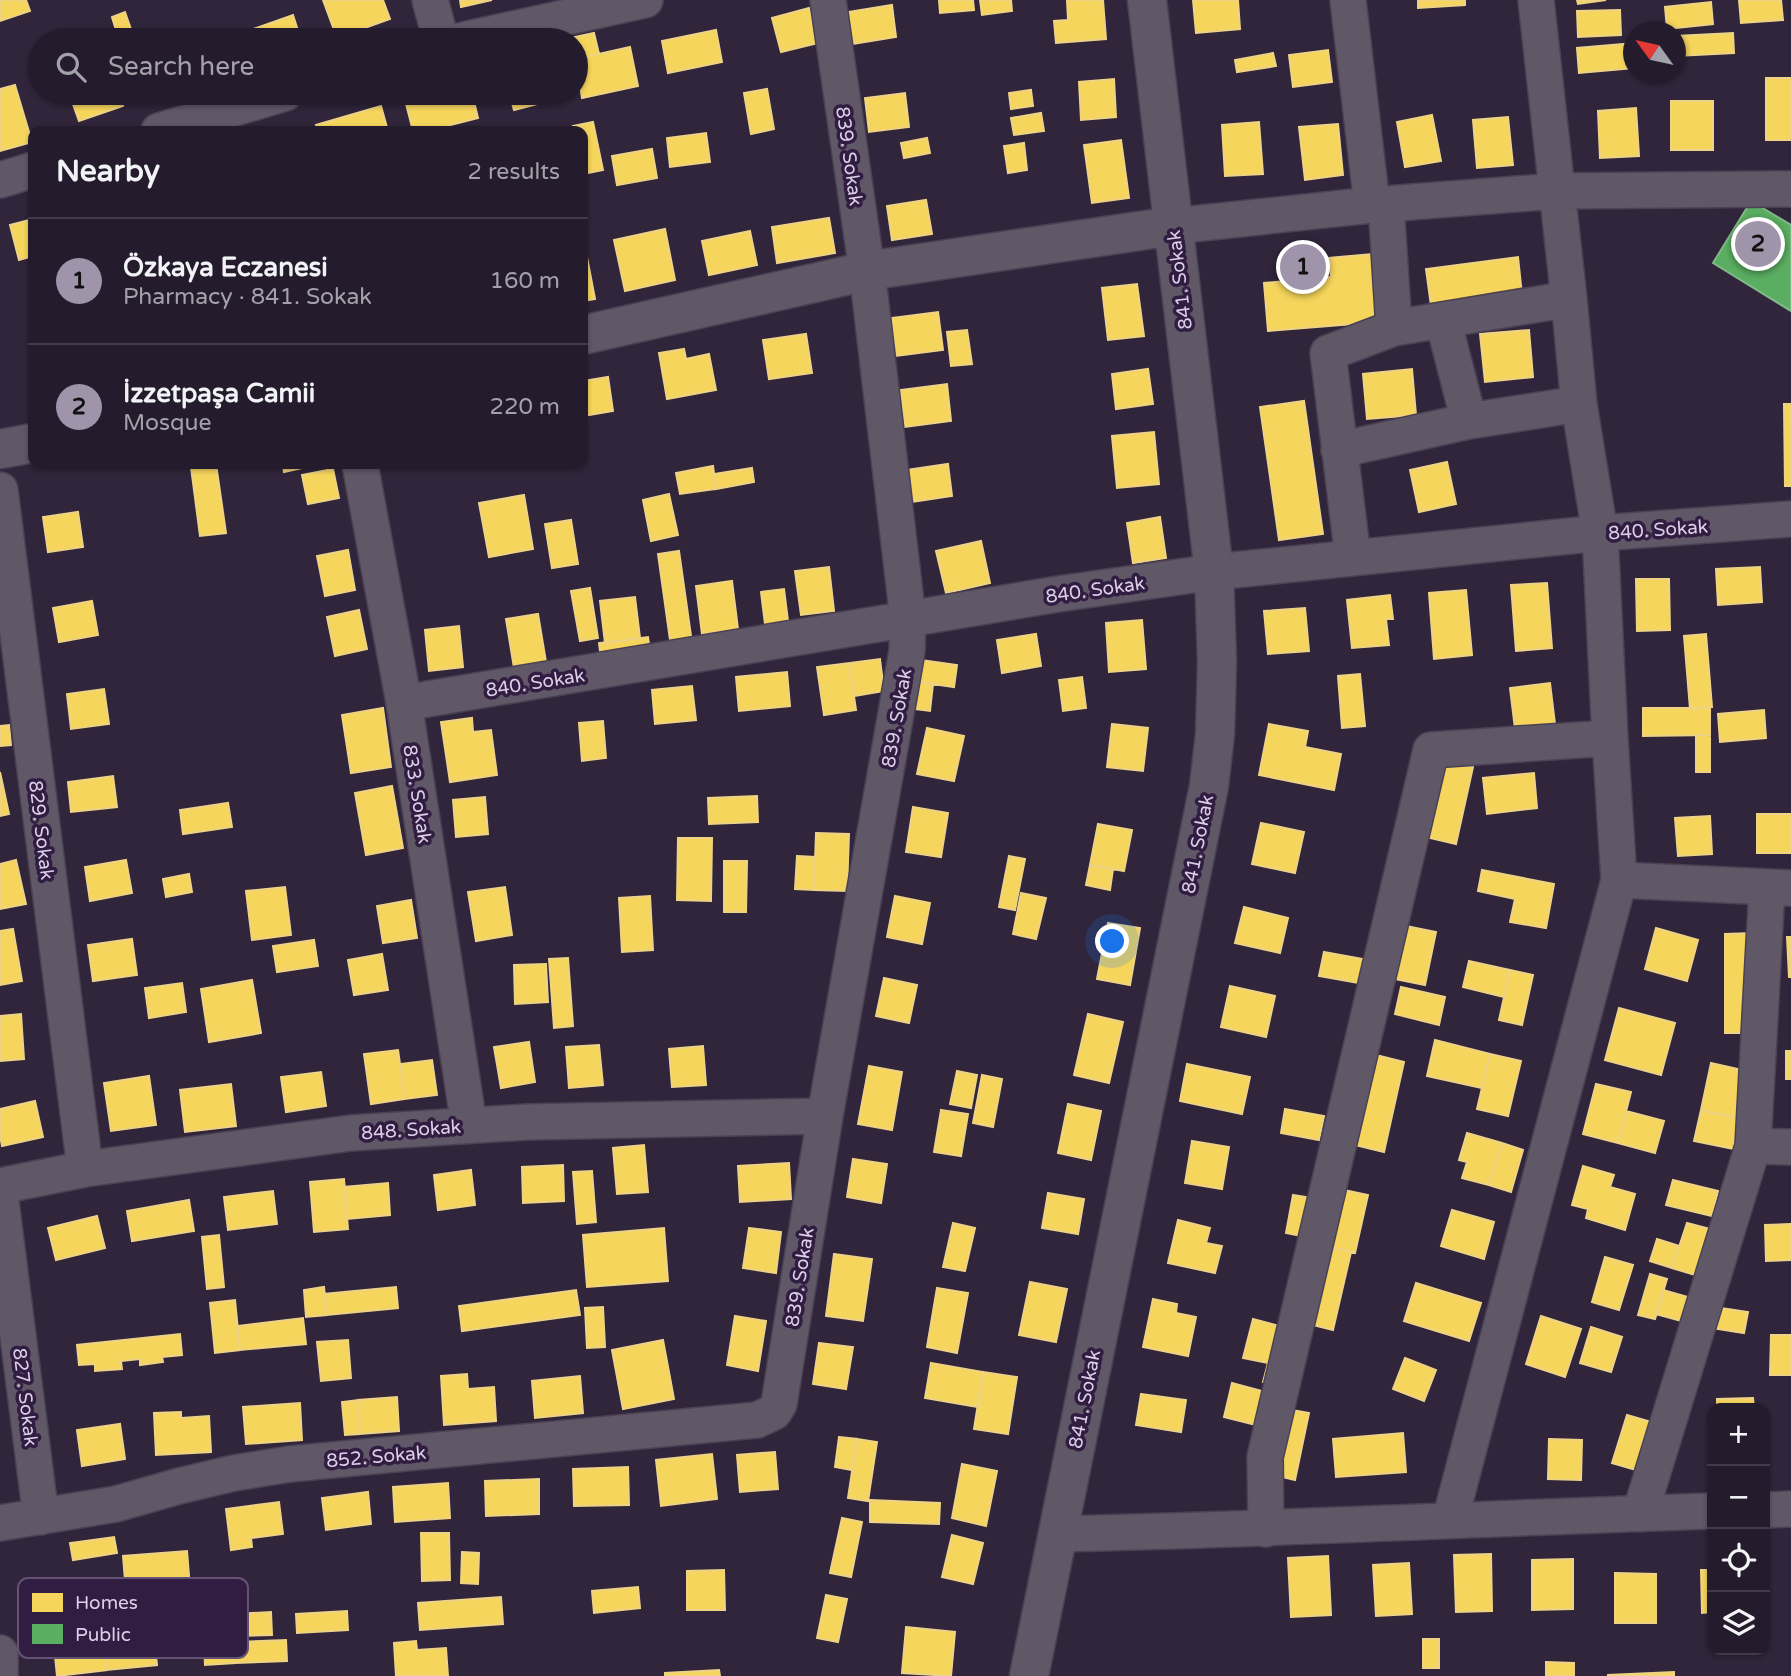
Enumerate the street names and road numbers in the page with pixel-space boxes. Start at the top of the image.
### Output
street label: 839. Sokak [831,105,867,207]
street label: 841. Sokak [1163,229,1197,331]
street label: 840. Sokak [1607,516,1709,544]
street label: 840. Sokak [1044,572,1146,608]
street label: 840. Sokak [484,664,586,702]
street label: 839. Sokak [877,667,917,769]
street label: 833. Sokak [398,743,436,845]
street label: 829. Sokak [24,779,58,881]
street label: 841. Sokak [1178,793,1218,895]
street label: 848. Sokak [360,1116,462,1144]
street label: 839. Sokak [781,1226,819,1328]
street label: 827. Sokak [8,1347,42,1448]
street label: 841. Sokak [1065,1348,1105,1450]
street label: 852. Sokak [325,1442,427,1472]

